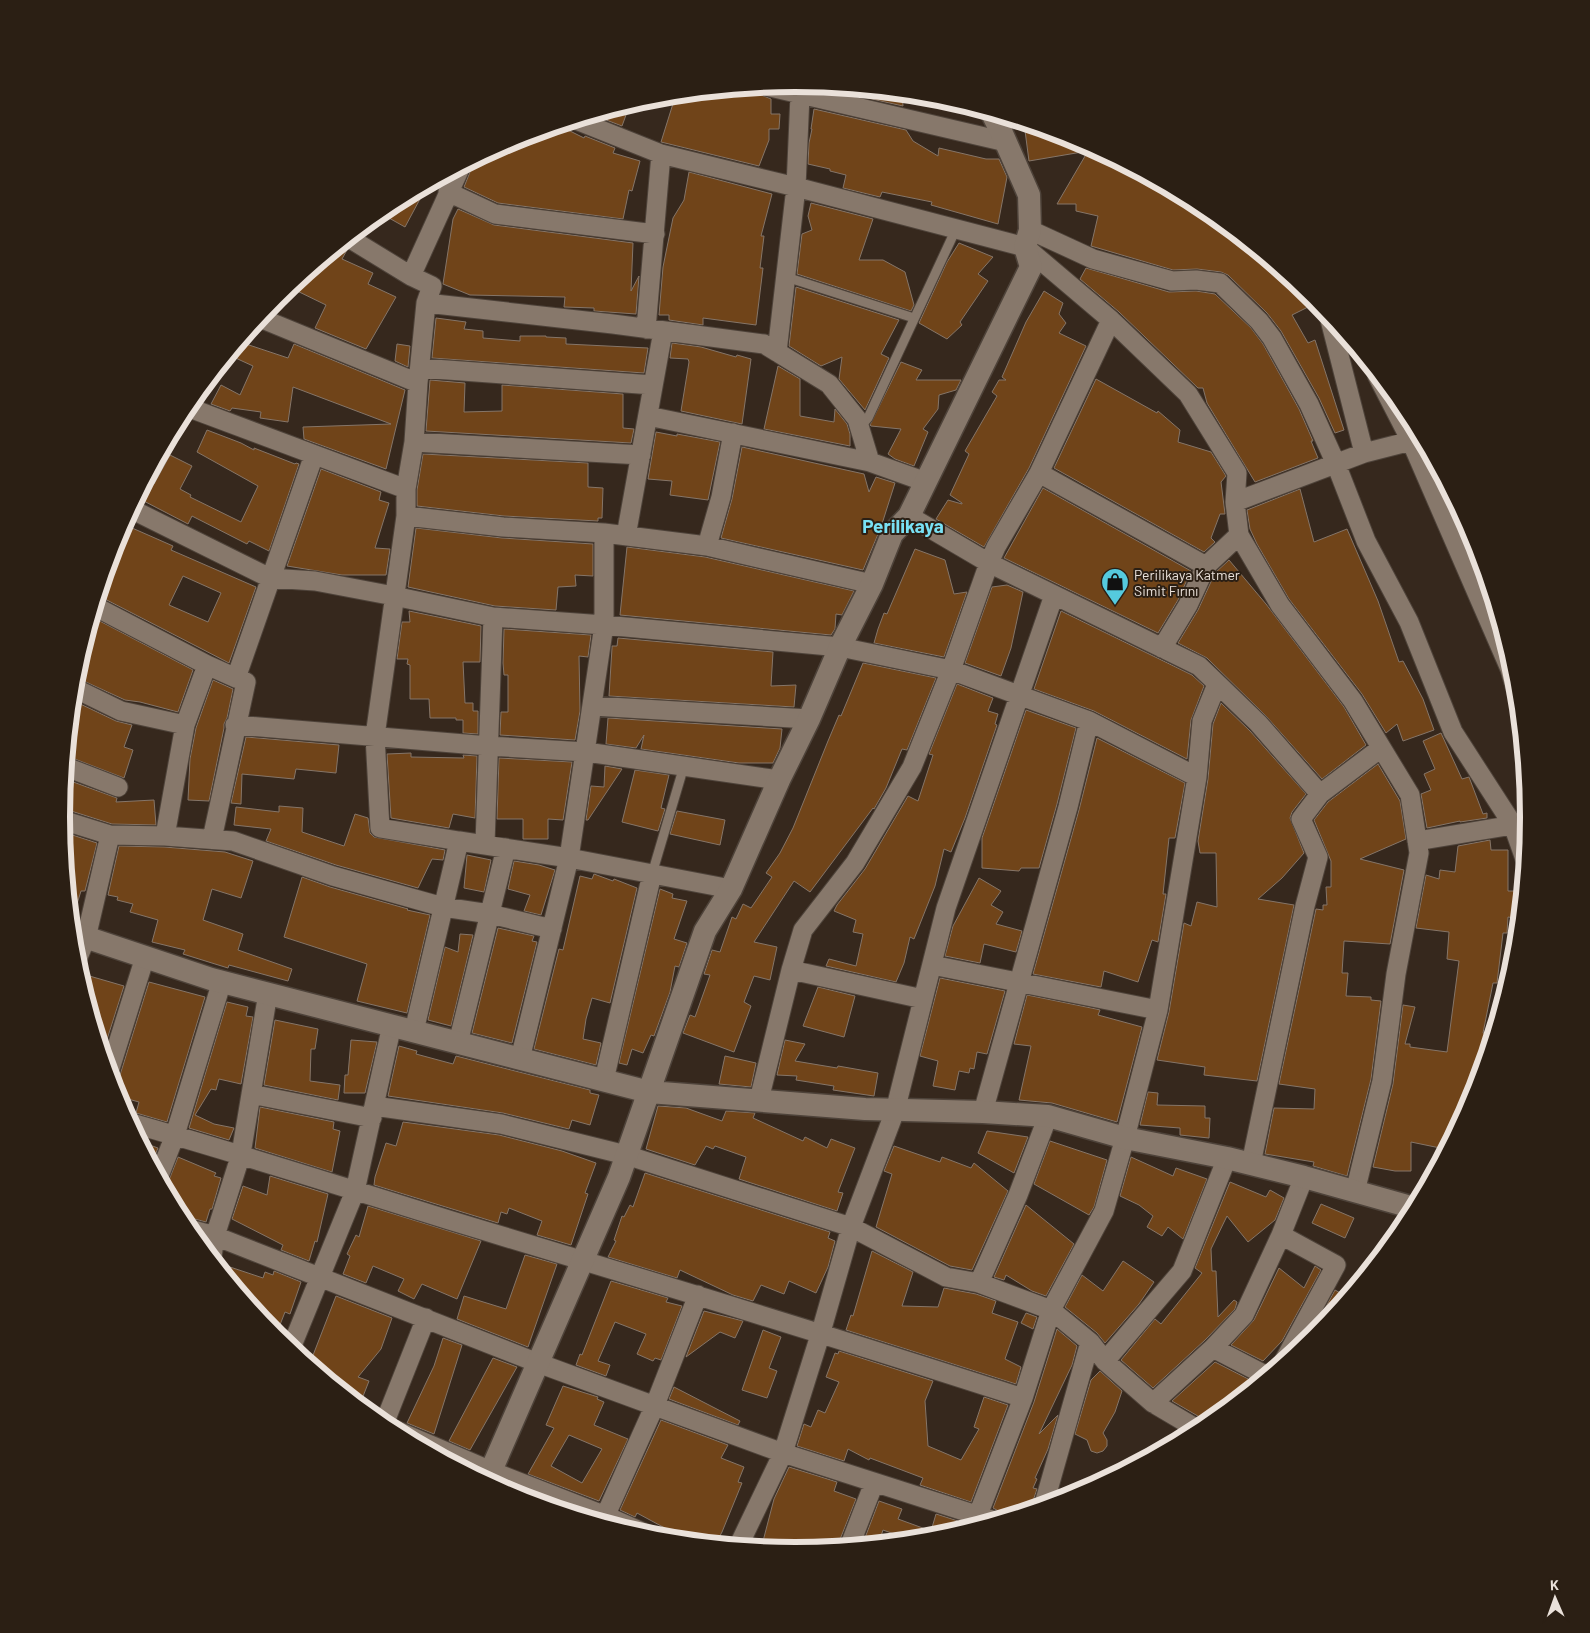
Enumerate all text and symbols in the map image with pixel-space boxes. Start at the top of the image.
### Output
district label: Perilikaya [862,514,944,537]
place label: Perilikaya Katmer Simit Fırını [1134,566,1240,599]
shop icon: Perilikaya Katmer Simit Fırını [1100,567,1130,606]
north arrow [1530,1573,1580,1623]
text: K [1550,1576,1559,1593]

